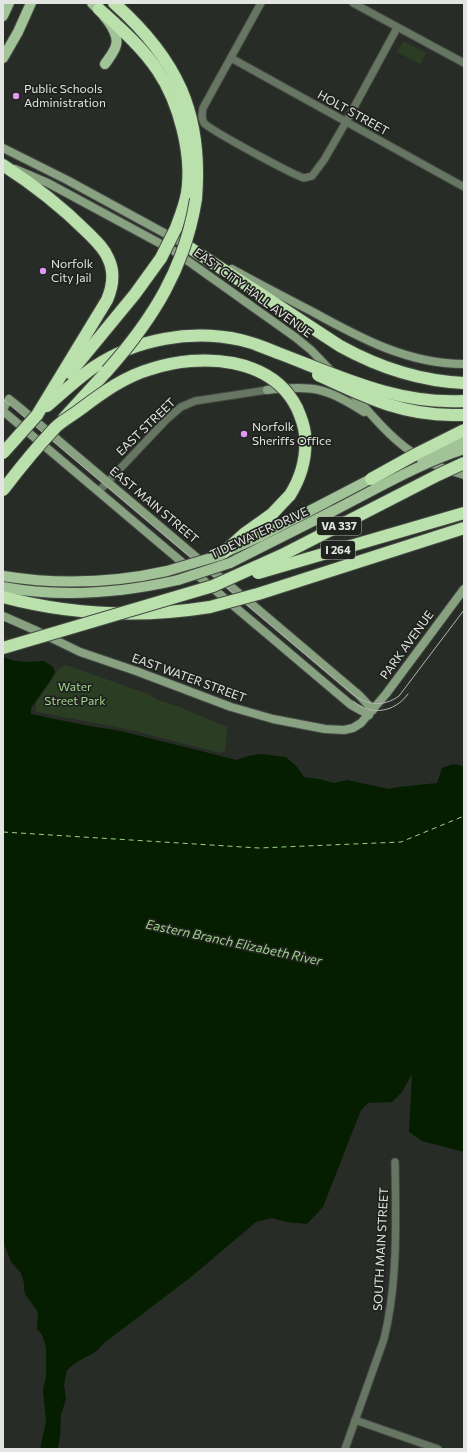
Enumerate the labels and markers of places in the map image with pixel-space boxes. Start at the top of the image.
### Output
place label: Public Schools Administration [24,81,106,109]
marker: Public Schools Administration [11,91,21,101]
place label: Norfolk City Jail [51,256,94,285]
marker: Norfolk City Jail [38,266,48,276]
place label: Norfolk Sheriffs Office [252,419,331,447]
marker: Norfolk Sheriffs Office [239,429,249,439]

